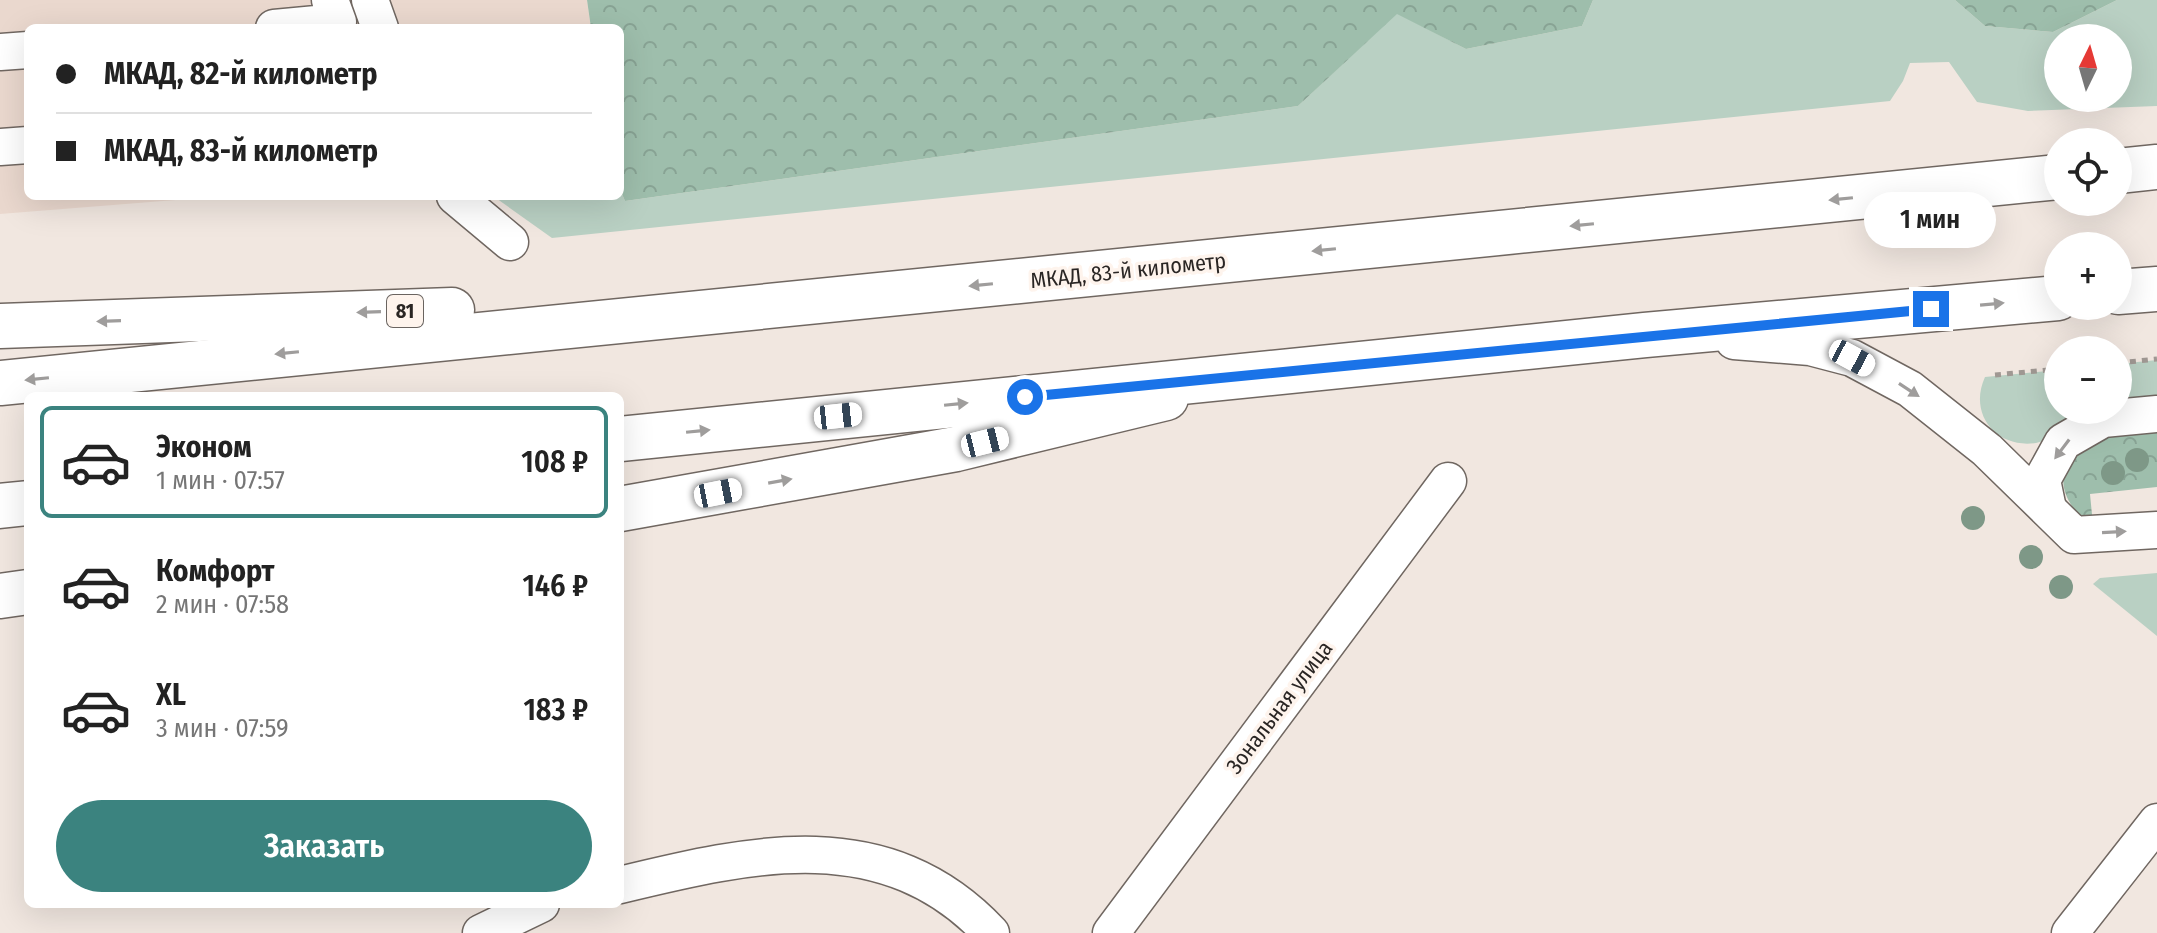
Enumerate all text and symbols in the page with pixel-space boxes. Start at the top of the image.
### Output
north arrow [2044,24,2132,112]
map controls [2044,24,2132,424]
text: МКАД, 82-й километр [104,56,378,92]
button: locate [2044,128,2132,216]
text: МКАД, 83-й километр [104,133,378,169]
one-way arrow [1828,192,1853,205]
callout: 1 мин [1865,193,1997,249]
text: 1 мин [1900,204,1960,235]
one-way arrow [1569,218,1594,231]
button: + [2044,232,2132,320]
one-way arrow [1311,244,1336,257]
street label: МКАД, 83-й километр [1029,247,1227,294]
one-way arrow [968,278,993,291]
route end [1913,291,1949,327]
road number: 81 [387,295,423,327]
one-way arrow [1980,297,2005,310]
one-way arrow [356,306,381,318]
one-way arrow [96,315,121,328]
car [1825,336,1879,380]
button: − [2044,336,2132,424]
one-way arrow [274,346,299,359]
one-way arrow [24,372,49,385]
route start [1007,379,1043,415]
one-way arrow [1898,382,1919,397]
one-way arrow [944,398,969,411]
car [813,402,863,430]
one-way arrow [686,424,711,437]
car [959,425,1011,459]
icon: car [60,426,132,498]
text: Эконом [156,429,252,465]
one-way arrow [2054,438,2071,459]
text: 108 ₽ [521,444,588,480]
text: 1 мин · 07:57 [156,465,285,496]
one-way arrow [767,475,792,487]
car [692,477,744,509]
one-way arrow [2102,526,2127,539]
icon: car [60,550,132,622]
text: Комфорт [156,553,274,589]
text: 146 ₽ [522,568,588,604]
text: 2 мин · 07:58 [156,589,289,620]
street label: Зональная улица [1221,635,1338,779]
icon: car [60,674,132,746]
text: XL [156,677,186,713]
text: 183 ₽ [523,692,588,728]
text: 3 мин · 07:59 [156,713,289,744]
button: Заказать [56,800,592,892]

